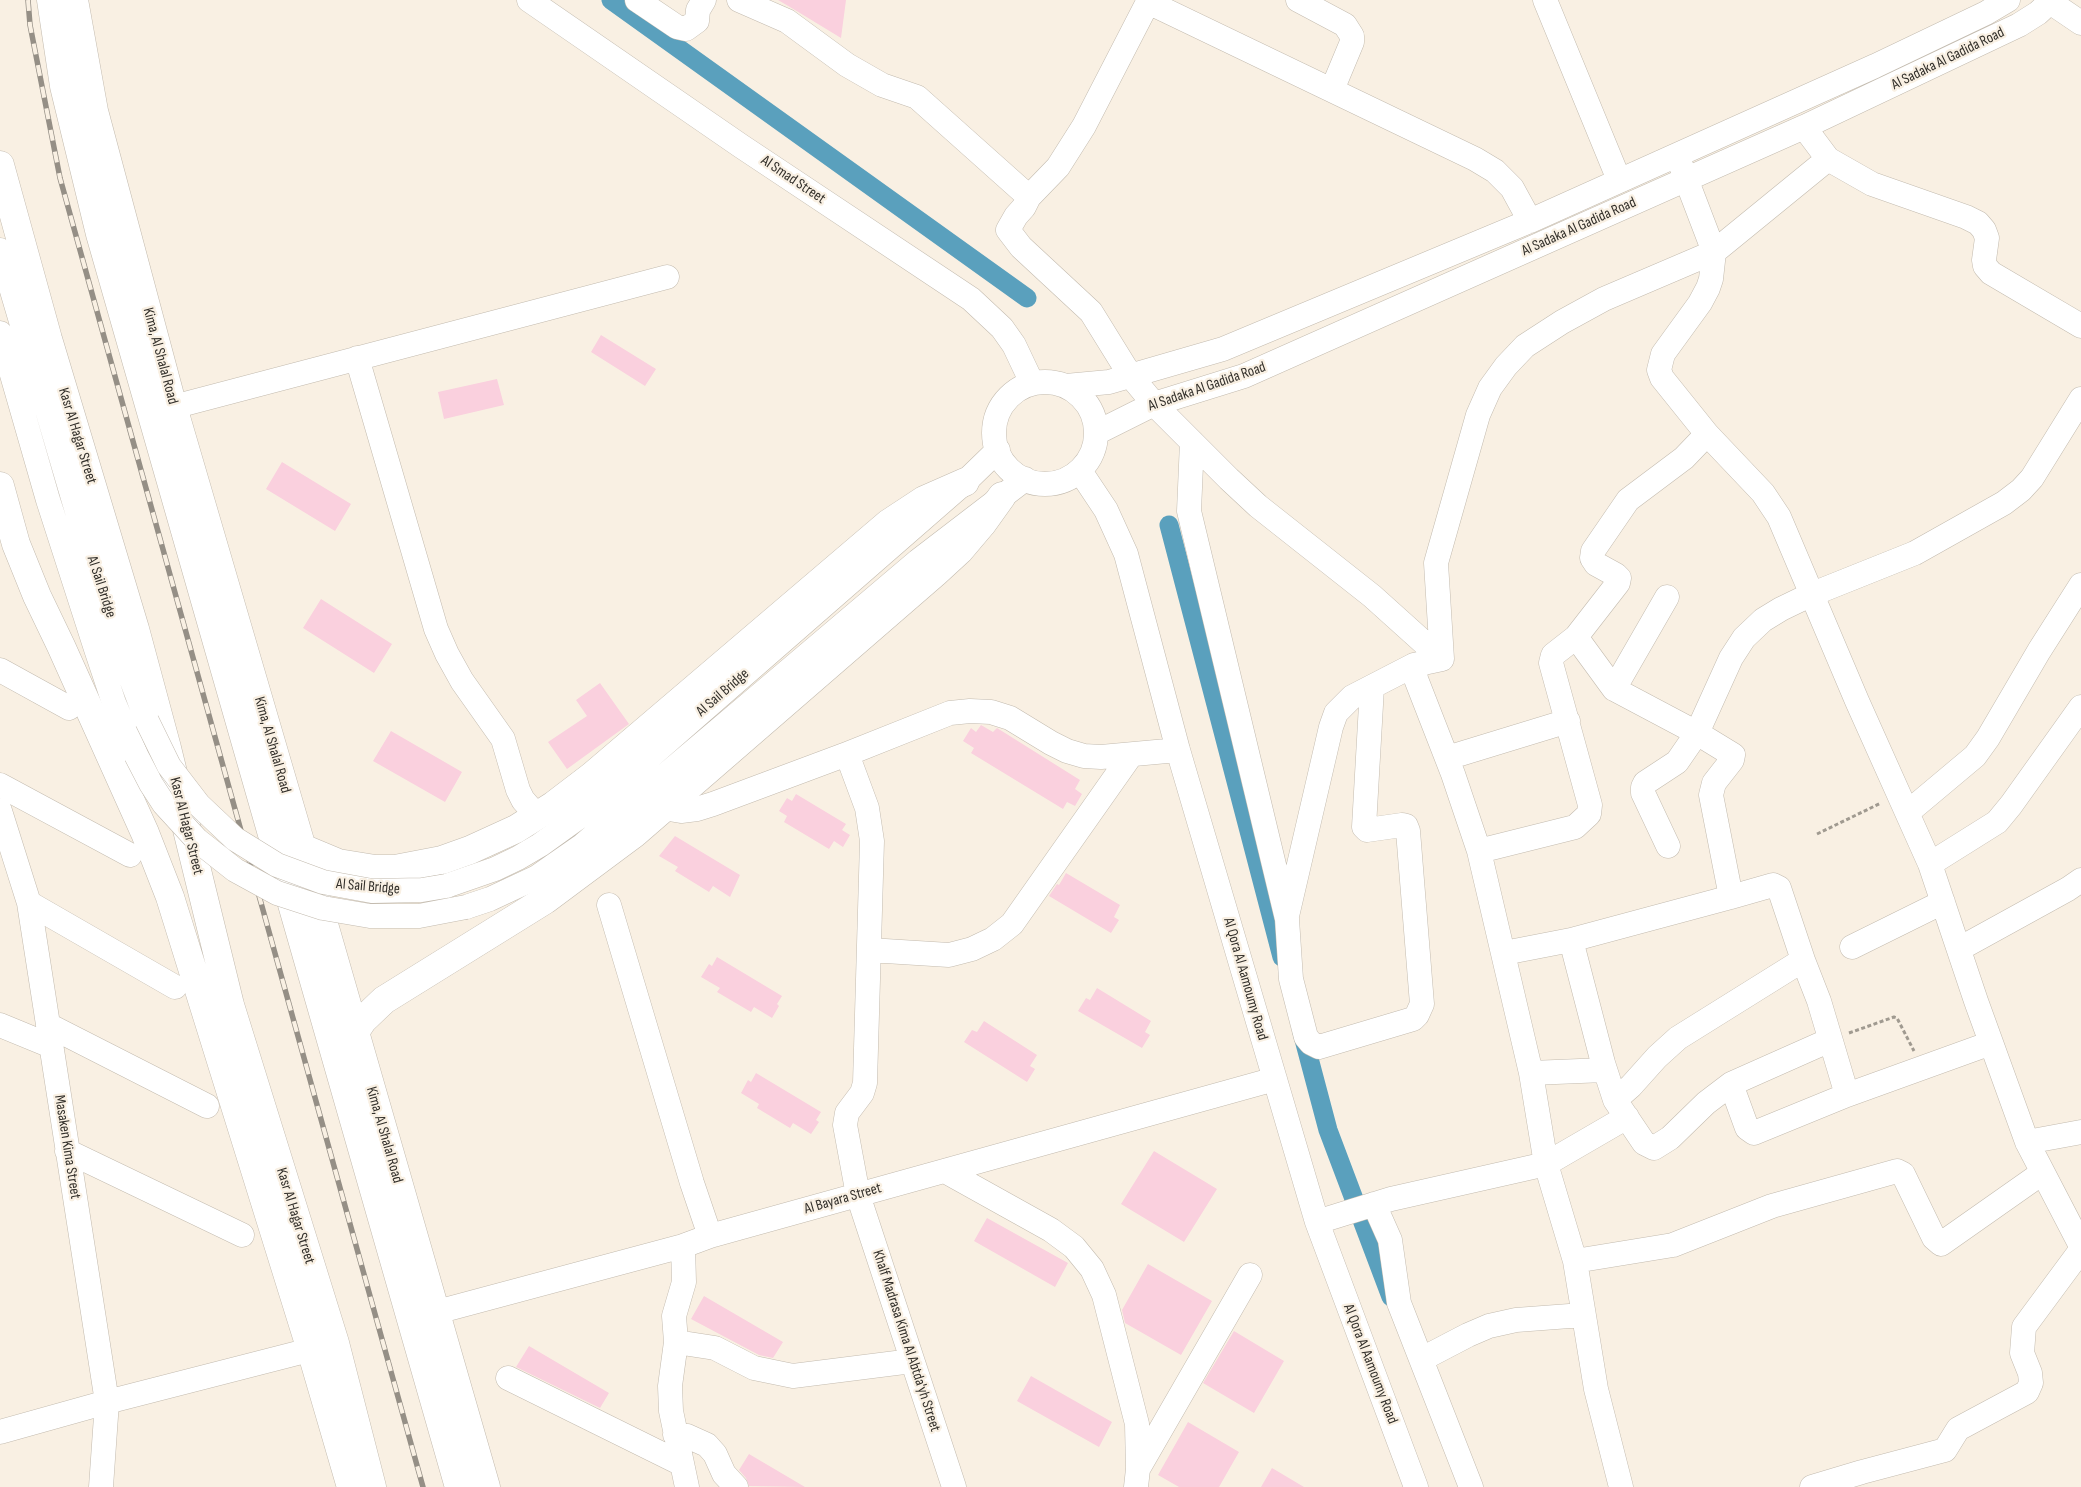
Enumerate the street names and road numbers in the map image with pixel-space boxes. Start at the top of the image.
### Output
street label: Al Sadaka Al Gadida Road [1889,24,2007,94]
street label: Al Smad Street [757,152,829,208]
street label: Al Sadaka Al Gadida Road [1519,194,1639,260]
street label: Kima, Al Shalal Road [138,306,182,406]
street label: Al Sadaka Al Gadida Road [1146,358,1268,416]
street label: Kasr Al Hagar Street [54,386,100,486]
street label: Al Sail Bridge [83,554,119,620]
street label: Al Sail Bridge [693,665,753,721]
street label: Kima, Al Shalal Road [250,695,294,795]
street label: Kasr Al Hagar Street [165,775,207,877]
street label: Al Sail Bridge [335,875,401,899]
street label: Al Qora Al Aamoumy Road [1219,916,1271,1042]
street label: Kima, Al Shalal Road [362,1085,406,1185]
street label: Masaken Kima Street [50,1094,84,1200]
street label: Kasr Al Hagar Street [272,1166,318,1266]
street label: Al Bayara Street [802,1179,884,1219]
street label: Khalf Madrasa Kima Al Abtda'yh Street [868,1248,944,1434]
street label: Al Qora Al Aamoumy Road [1339,1302,1401,1426]

